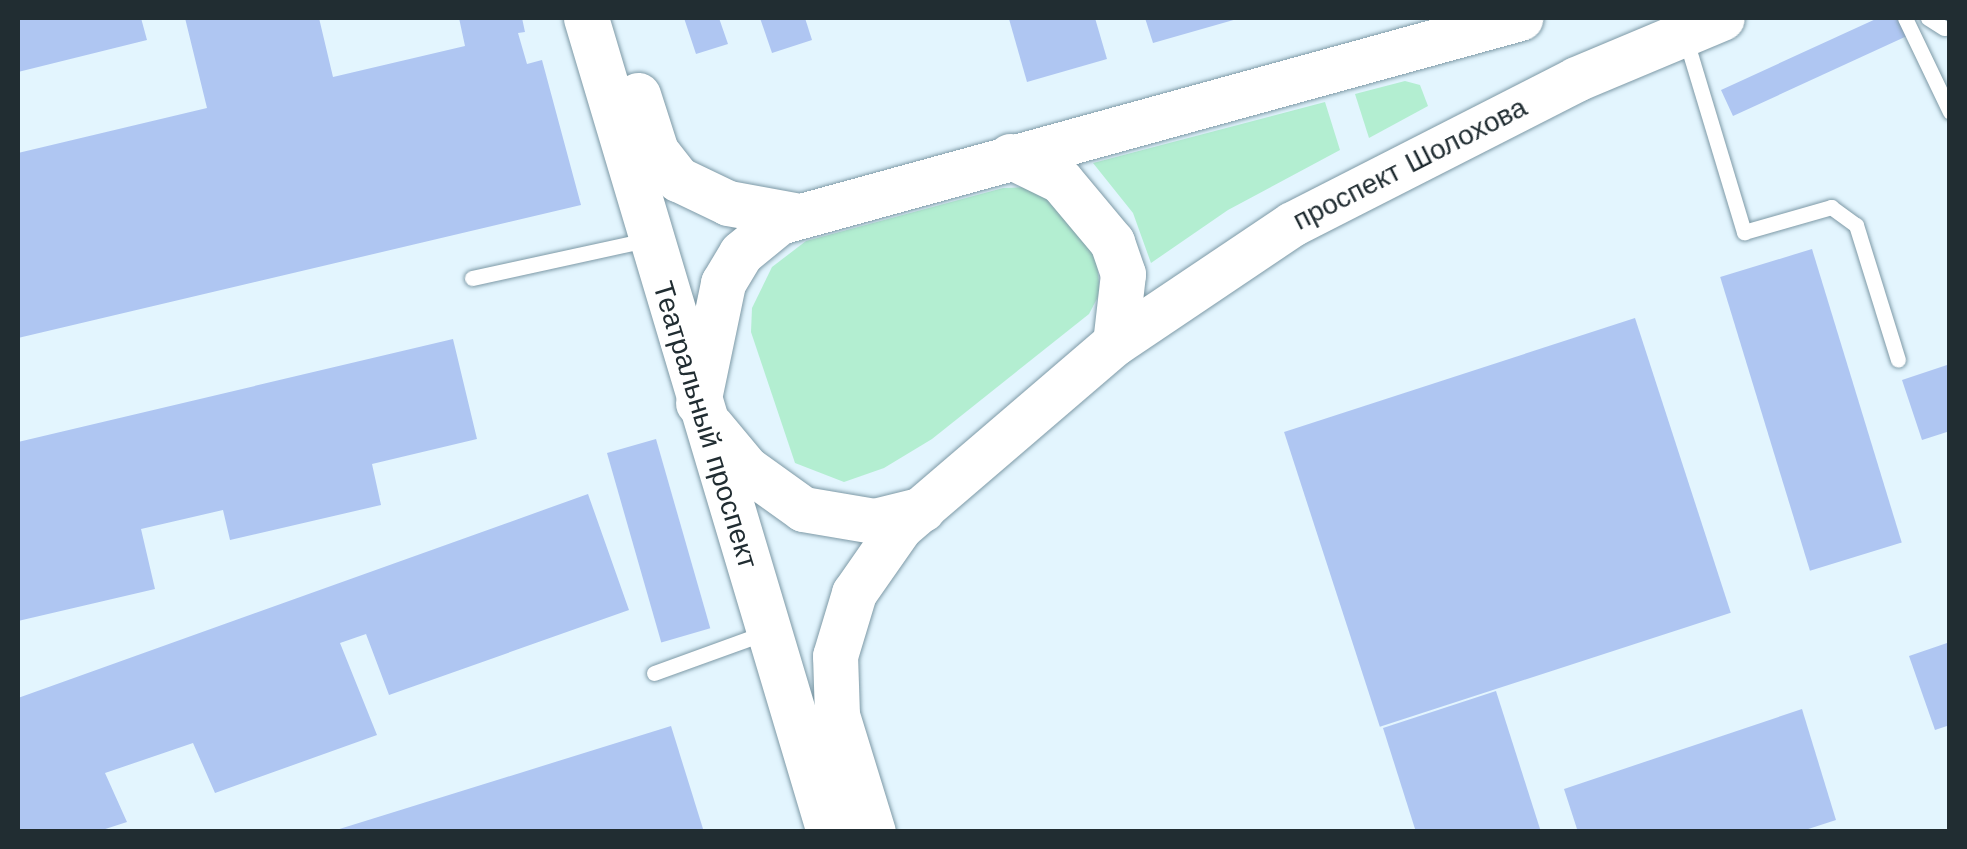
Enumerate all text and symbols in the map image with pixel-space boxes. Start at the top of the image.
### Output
street label: проспект Шолохова [1287,90,1533,238]
street label: Театральный проспект [645,278,765,572]

